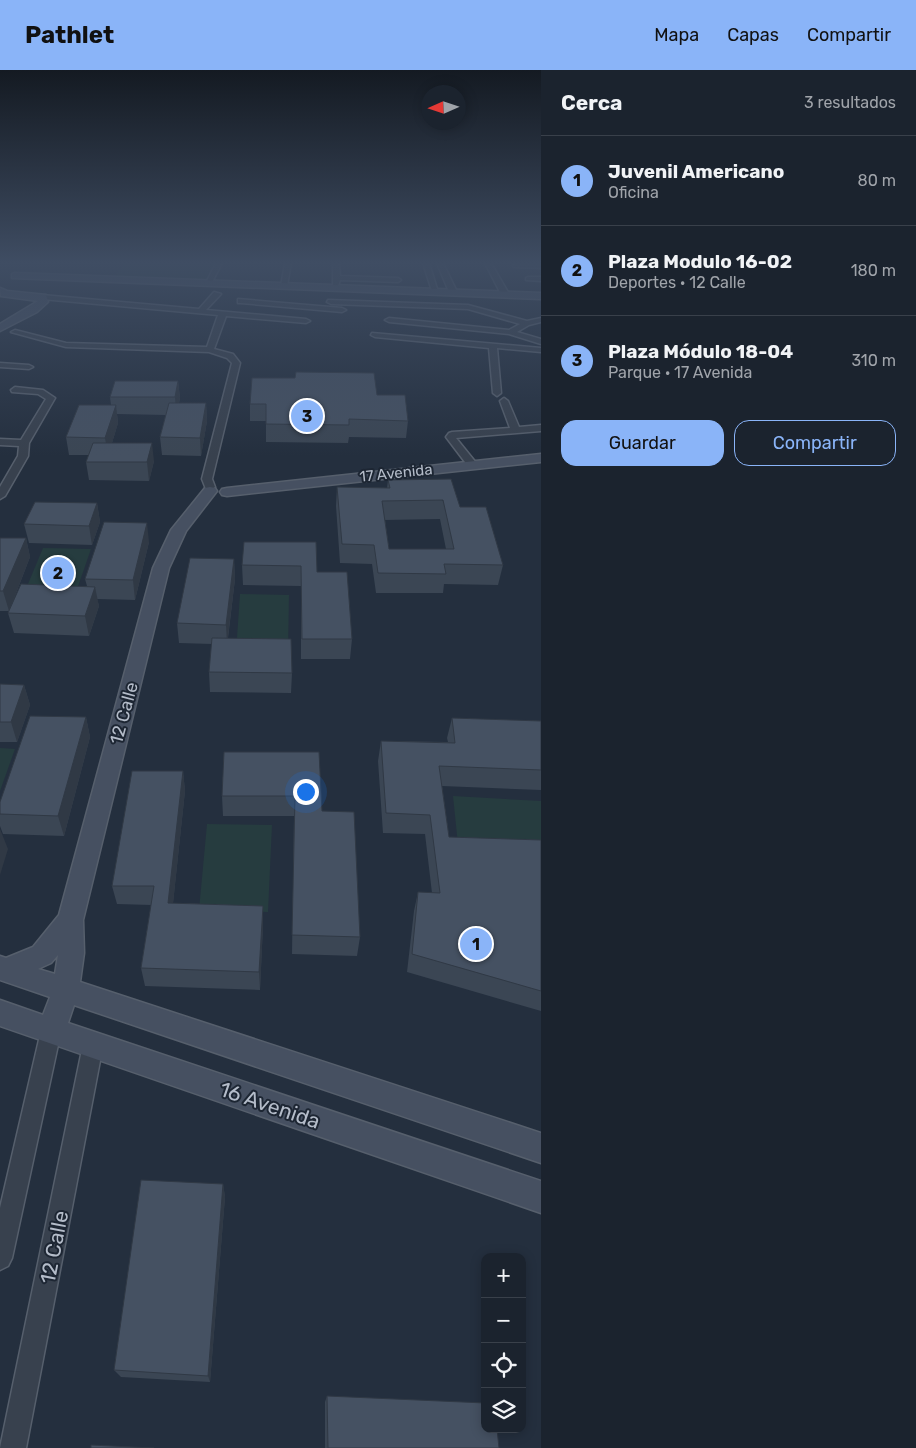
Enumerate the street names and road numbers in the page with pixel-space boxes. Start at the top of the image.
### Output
street label: 17 Avenida [359,460,433,486]
street label: 12 Calle [105,680,143,746]
street label: 16 Avenida [216,1076,324,1134]
street label: 12 Calle [35,1208,73,1286]

